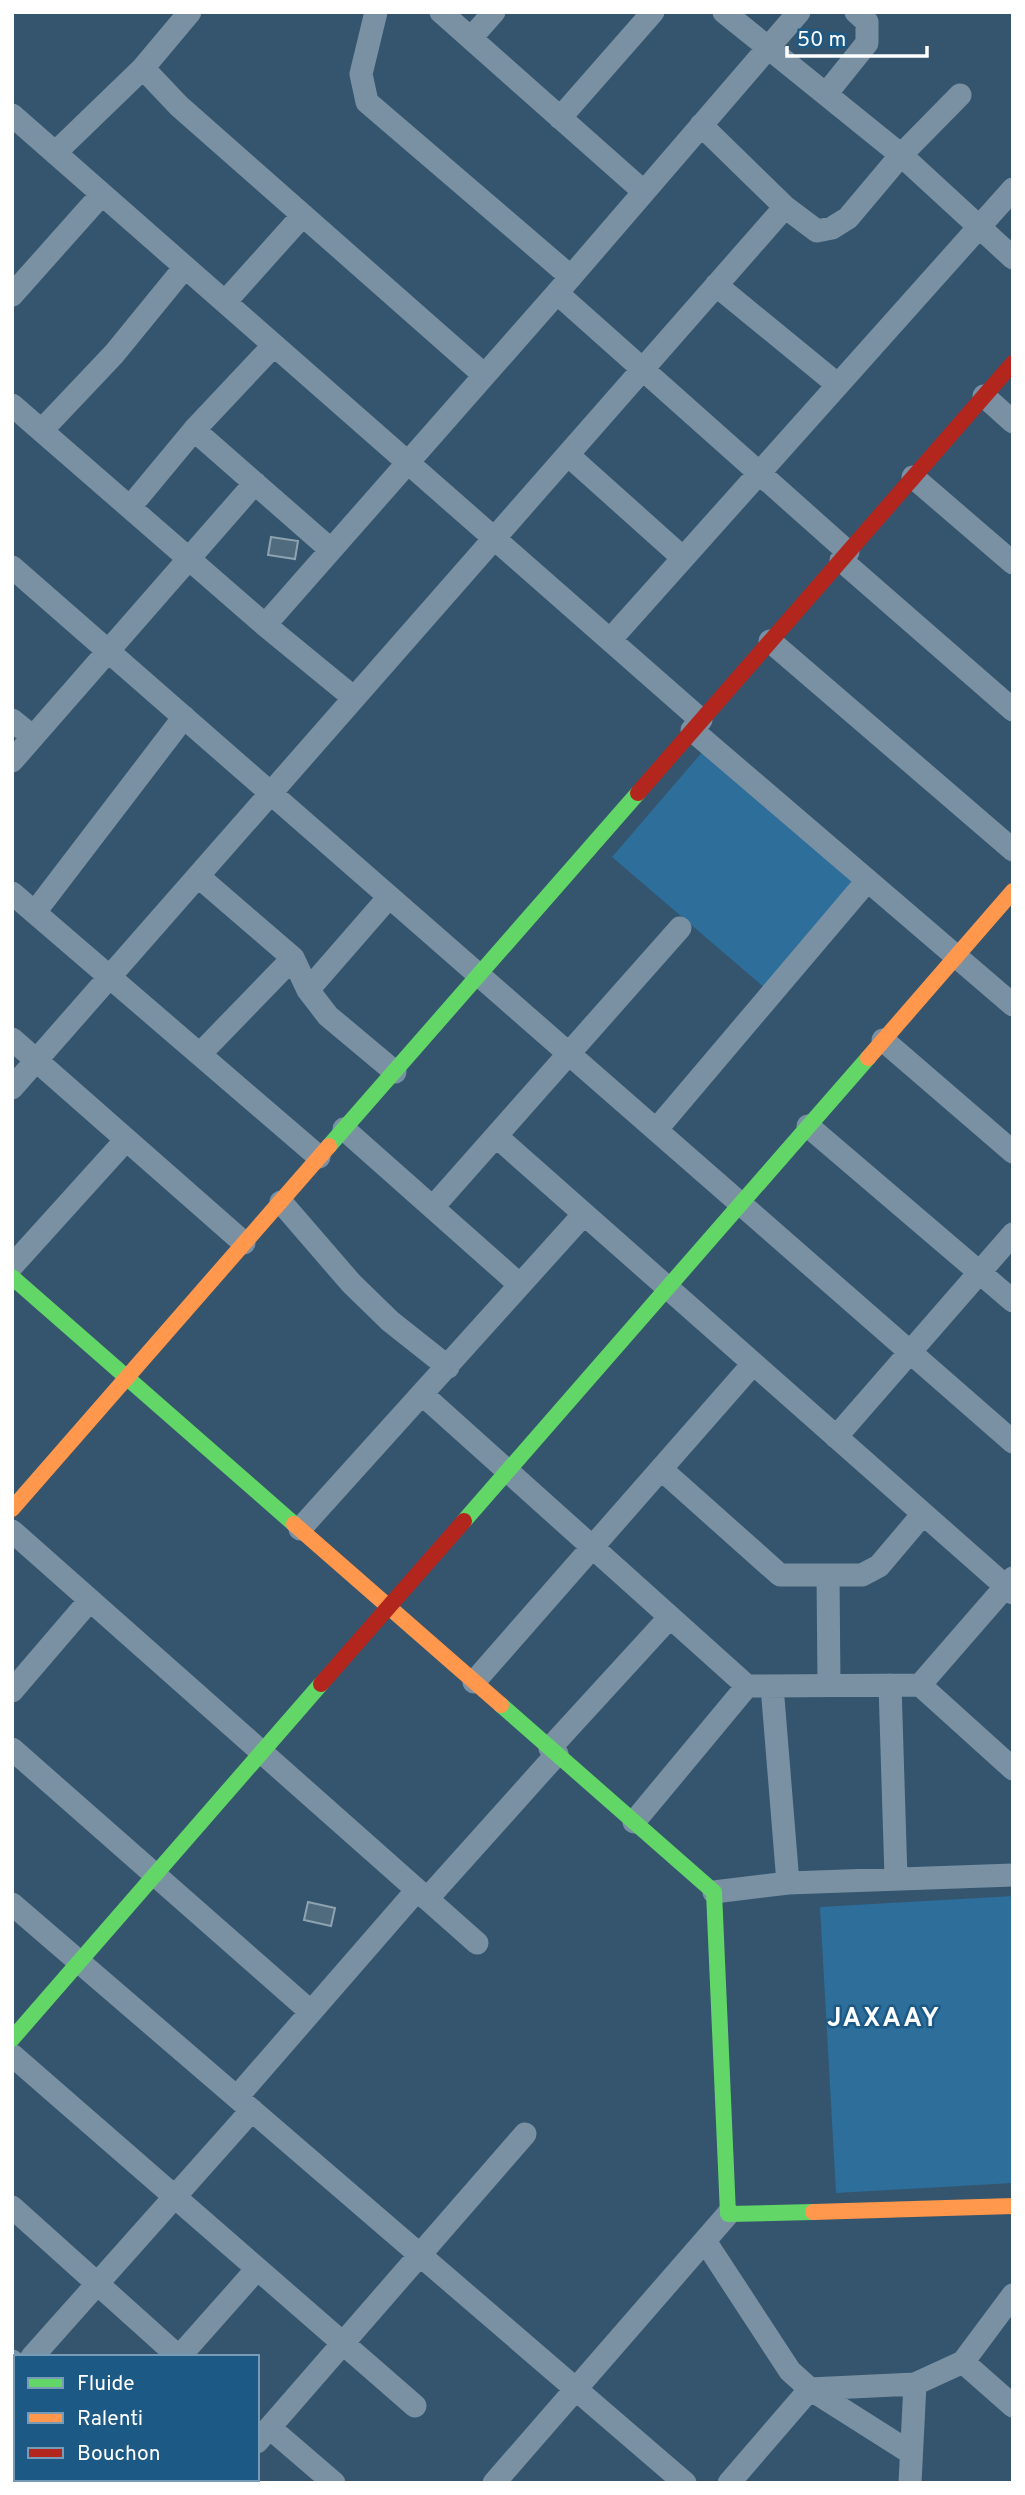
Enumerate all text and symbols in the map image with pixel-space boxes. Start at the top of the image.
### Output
scale bar [787,14,927,58]
text: 50 m [797,27,846,54]
district label: JAXAAY [827,2003,941,2036]
legend [14,2355,259,2481]
text: Fluide [77,2371,135,2398]
text: Ralenti [77,2406,143,2433]
text: Bouchon [77,2441,160,2468]

